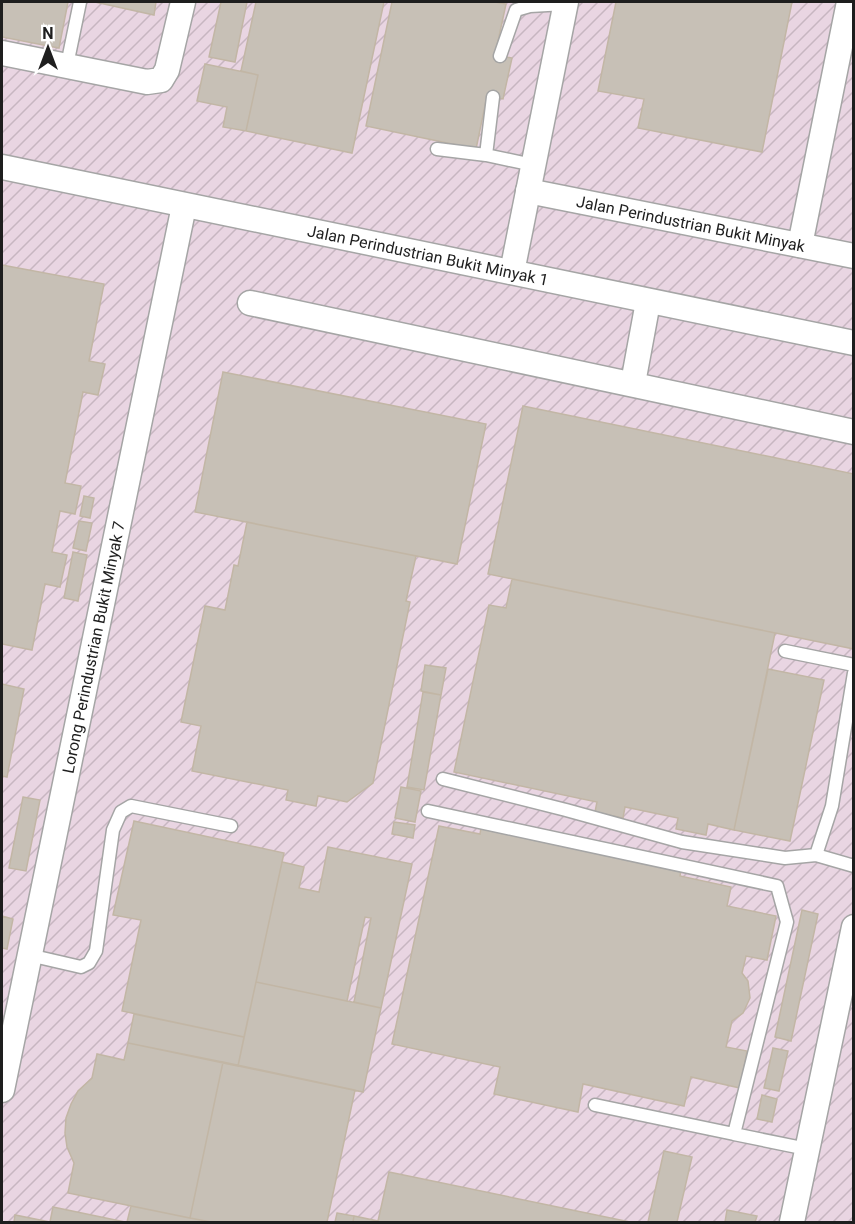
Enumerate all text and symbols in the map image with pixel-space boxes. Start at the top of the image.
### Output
north arrow [18,18,78,78]
text: N [42,24,54,43]
street label: Jalan Perindustrian Bukit Minyak [575,192,808,256]
street label: Jalan Perindustrian Bukit Minyak 1 [306,221,550,290]
street label: Lorong Perindustrian Bukit Minyak 7 [58,520,129,775]

